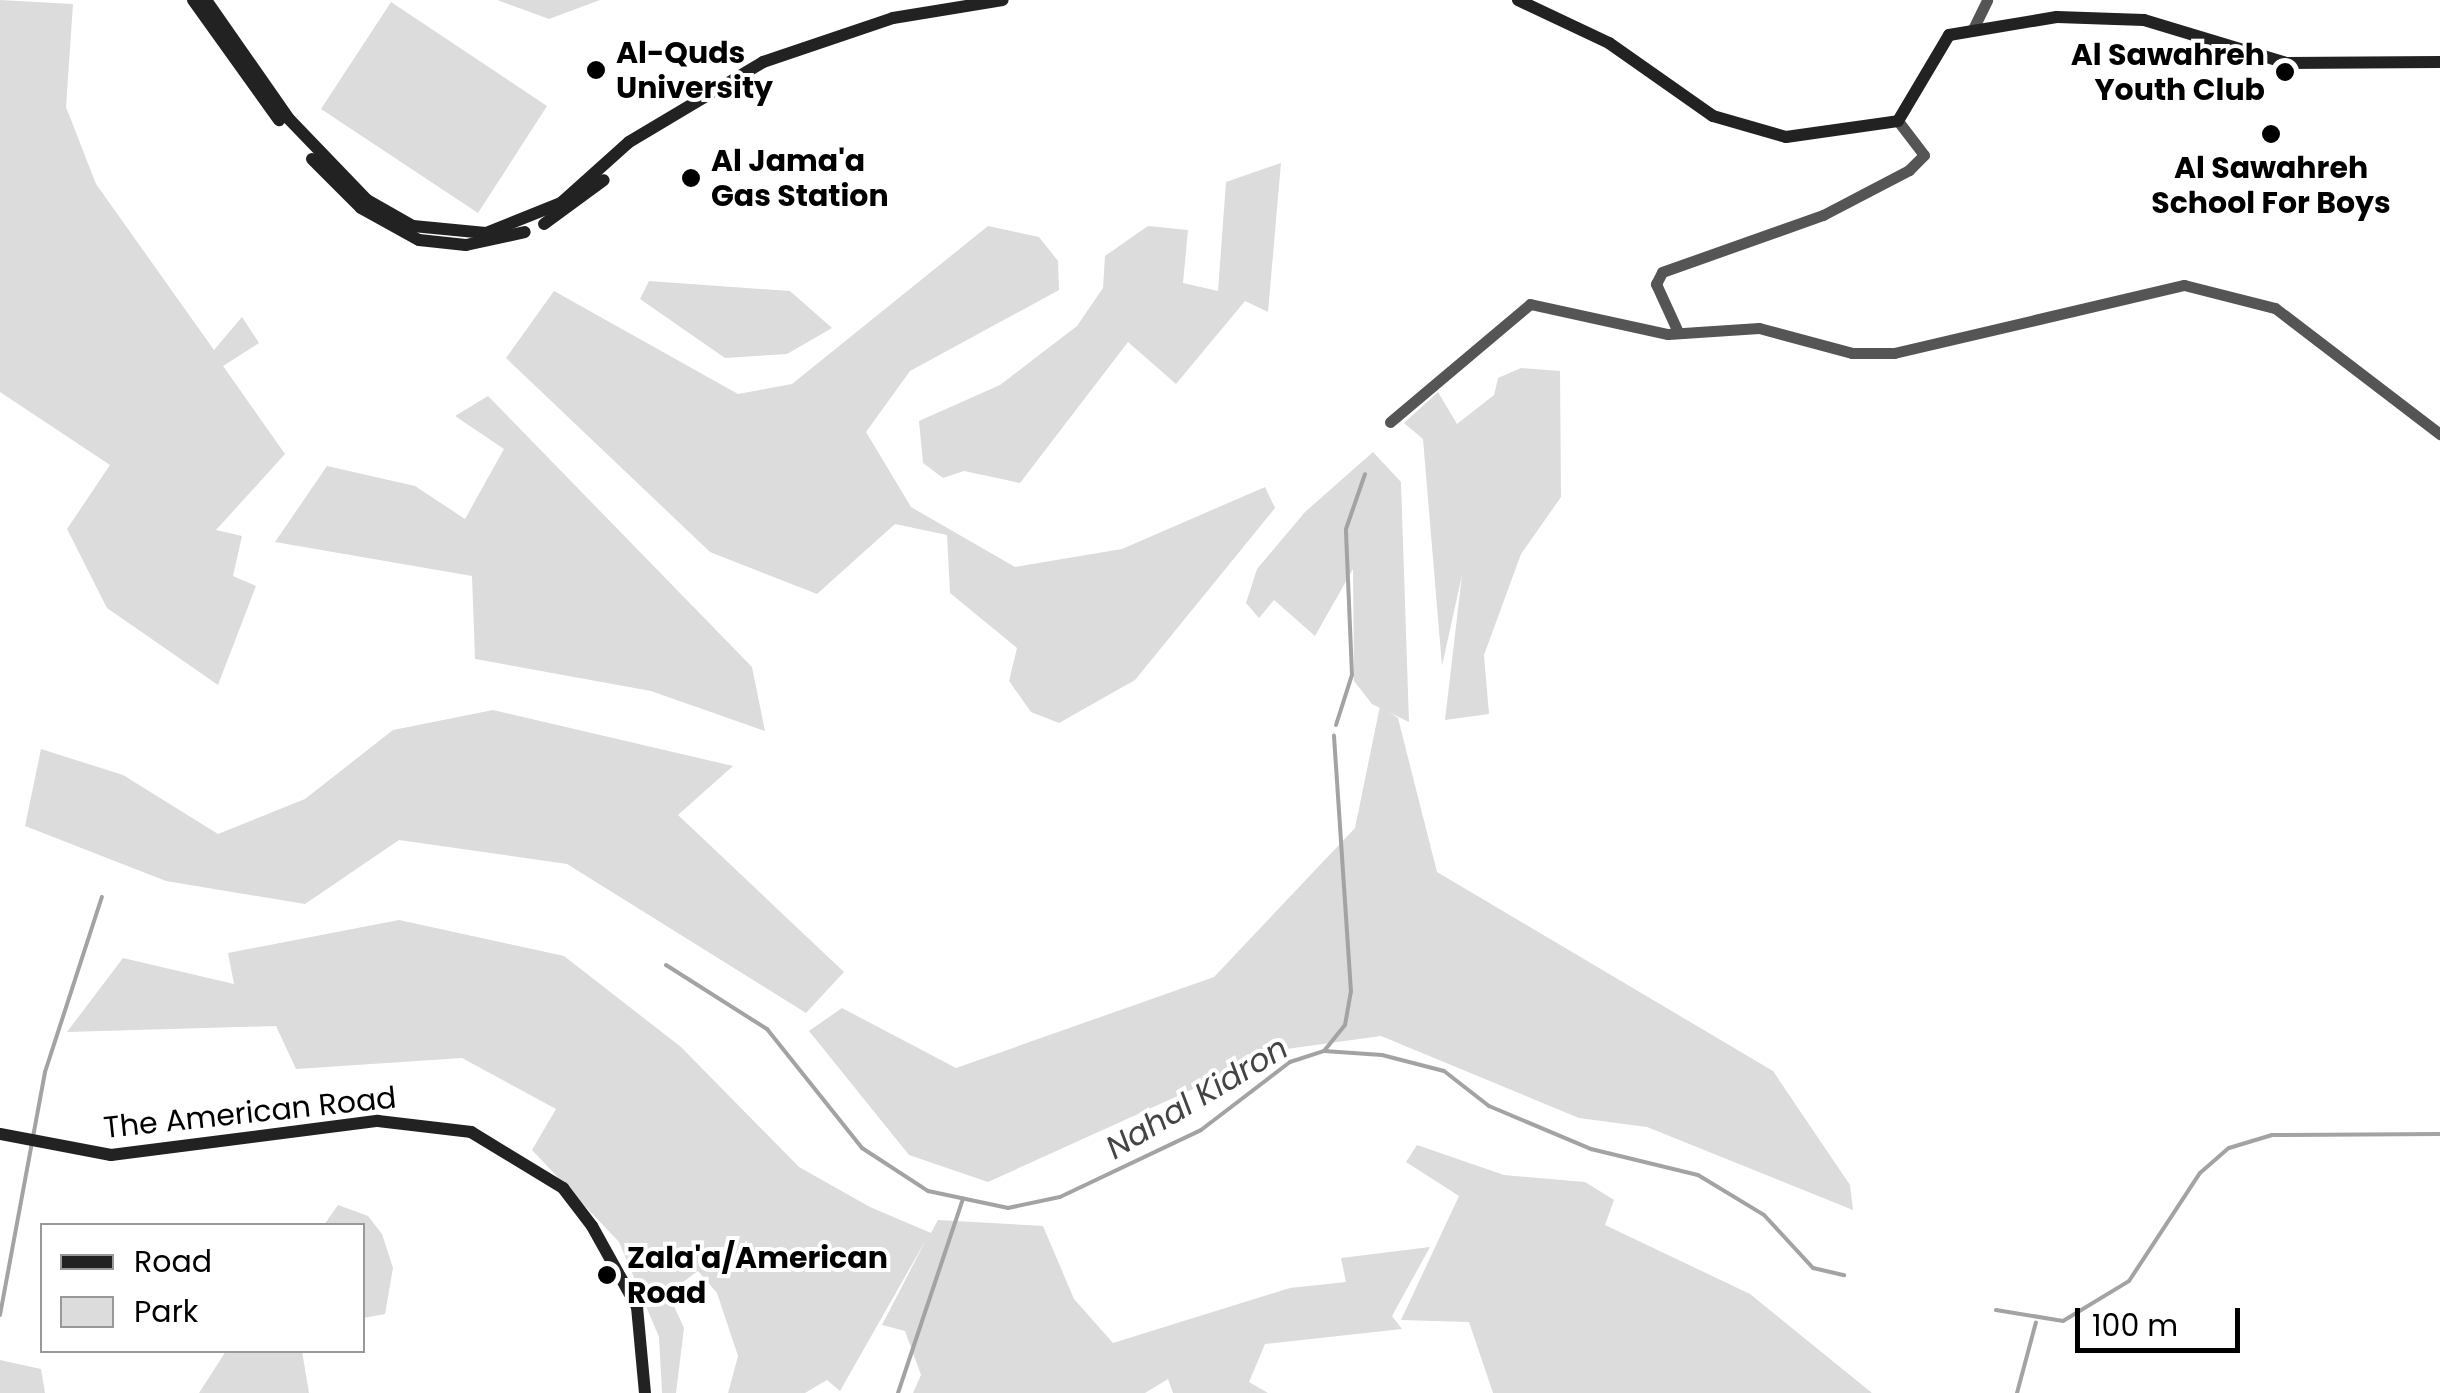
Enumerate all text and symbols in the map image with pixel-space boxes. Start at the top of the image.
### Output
place label: Al-Quds University [616,35,773,106]
place label: Al Sawahreh Youth Club [2071,37,2265,108]
marker: Al-Quds University [585,59,607,81]
marker: Al Sawahreh Youth Club [2274,61,2296,83]
marker: Al Sawahreh School For Boys [2260,123,2282,145]
place label: Al Jama'a Gas Station [711,143,889,214]
place label: Al Sawahreh School For Boys [2151,150,2391,220]
marker: Al Jama'a Gas Station [680,167,702,189]
water label: Nahal Kidron [1099,1029,1295,1167]
street label: The American Road [102,1080,398,1146]
legend [40,1223,365,1353]
text: Road [134,1240,212,1283]
place label: Zala'a/American Road [627,1240,888,1310]
marker: Zala'a/American Road [596,1264,618,1286]
scale bar [2080,1288,2245,1350]
text: Park [134,1290,198,1333]
text: 100 m [2092,1304,2178,1347]

